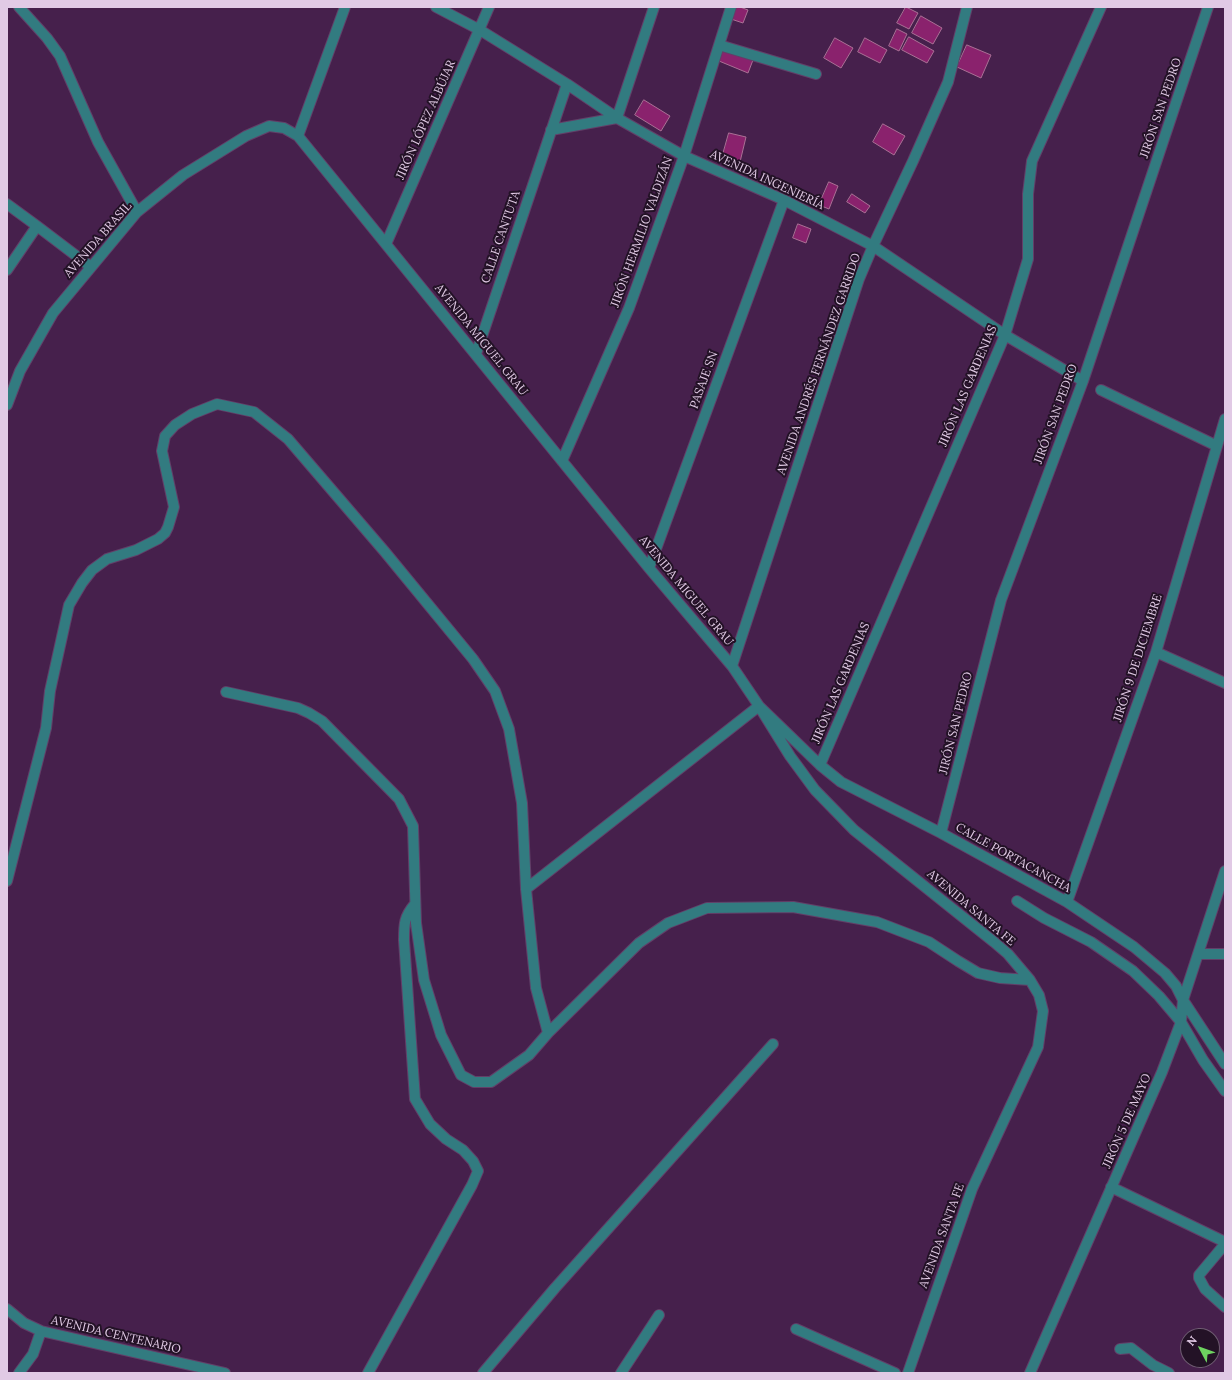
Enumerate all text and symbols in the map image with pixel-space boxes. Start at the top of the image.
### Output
street label: JIRÓN SAN PEDRO [1137,56,1185,160]
street label: JIRÓN LÓPEZ ALBÚJAR [393,58,459,182]
street label: AVENIDA INGENIERÍA [708,147,826,213]
street label: JIRÓN HERMILIO VALDIZÁN [608,155,676,309]
street label: CALLE CANTUTA [478,189,524,285]
street label: AVENIDA BRASIL [61,199,135,281]
street label: AVENIDA ANDRÉS FERNÁNDEZ GARRIDO [774,251,864,477]
street label: AVENIDA MIGUEL GRAU [432,281,530,399]
street label: JIRÓN LAS GARDENIAS [936,323,1000,449]
street label: PASAJE SN [687,349,721,411]
street label: JIRÓN SAN PEDRO [1031,362,1081,466]
street label: AVENIDA MIGUEL GRAU [636,533,736,649]
street label: JIRÓN 9 DE DICIEMBRE [1111,592,1165,724]
street label: JIRÓN LAS GARDENIAS [809,620,873,746]
street label: JIRÓN SAN PEDRO [936,670,976,776]
street label: CALLE PORTACANCHA [953,820,1073,896]
street label: AVENIDA SANTA FE [924,867,1018,949]
street label: JIRÓN 5 DE MAYO [1100,1072,1154,1170]
street label: AVENIDA SANTA FE [916,1182,968,1290]
street label: AVENIDA CENTENARIO [50,1313,182,1357]
north arrow [1180,1328,1220,1368]
text: N [1184,1333,1200,1349]

